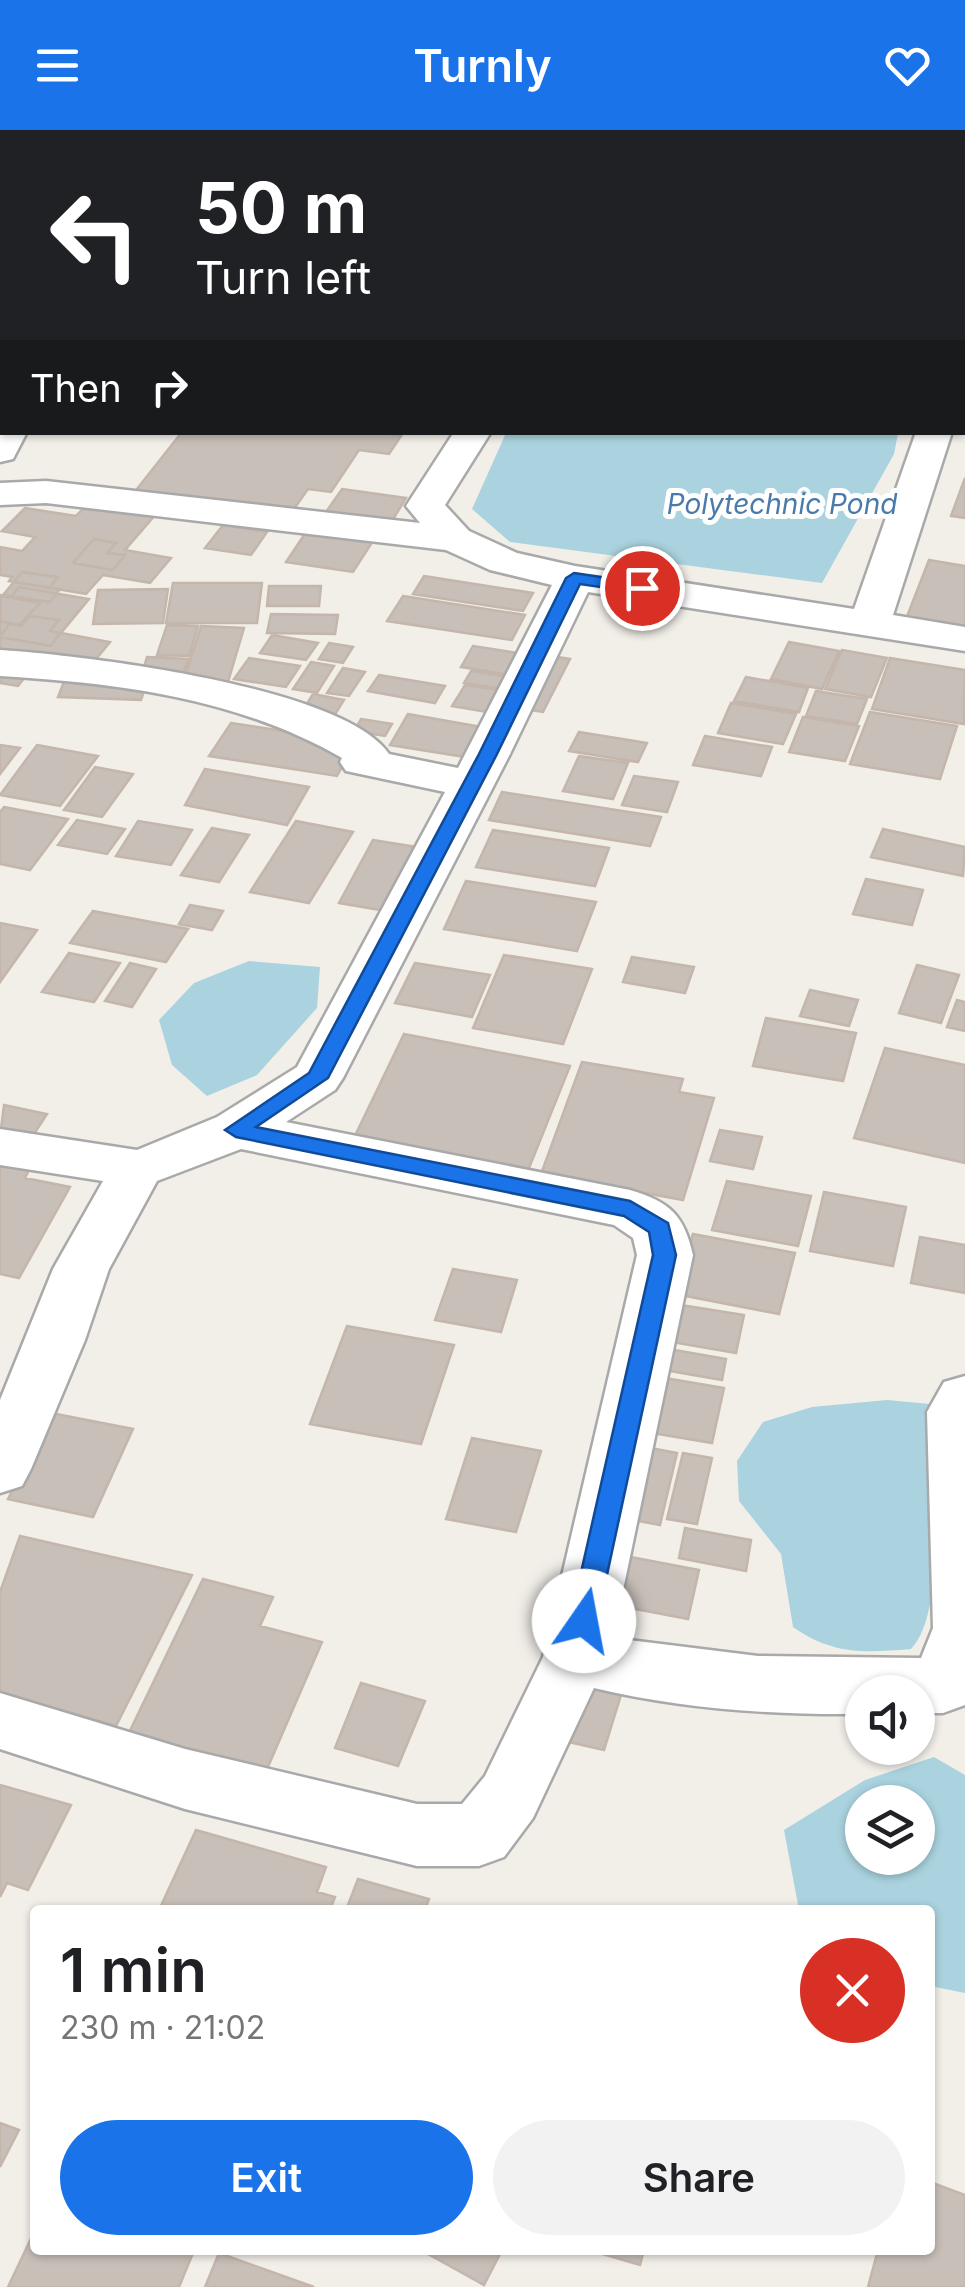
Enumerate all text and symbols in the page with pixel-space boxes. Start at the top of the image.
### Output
icon: menu [30,38,85,93]
text: Turnly [413,38,552,93]
icon: heart [880,38,935,93]
text: 50 m [195,165,367,250]
icon: left [30,170,160,300]
text: Turn left [195,250,371,305]
icon: right [142,360,197,415]
text: Then [30,365,122,411]
water label: Polytechnic Pond [667,487,898,521]
pin [600,546,685,631]
icon: arrive [615,561,670,616]
position arrow [532,1569,636,1673]
map controls [845,1675,935,1875]
button: sound [845,1675,935,1765]
button: layers [845,1785,935,1875]
text: 1 min [60,1934,207,2006]
button: close [800,1938,905,2043]
text: 230 m · 21:02 [60,2008,265,2047]
button: Exit [60,2120,473,2235]
button: Share [493,2120,905,2235]

